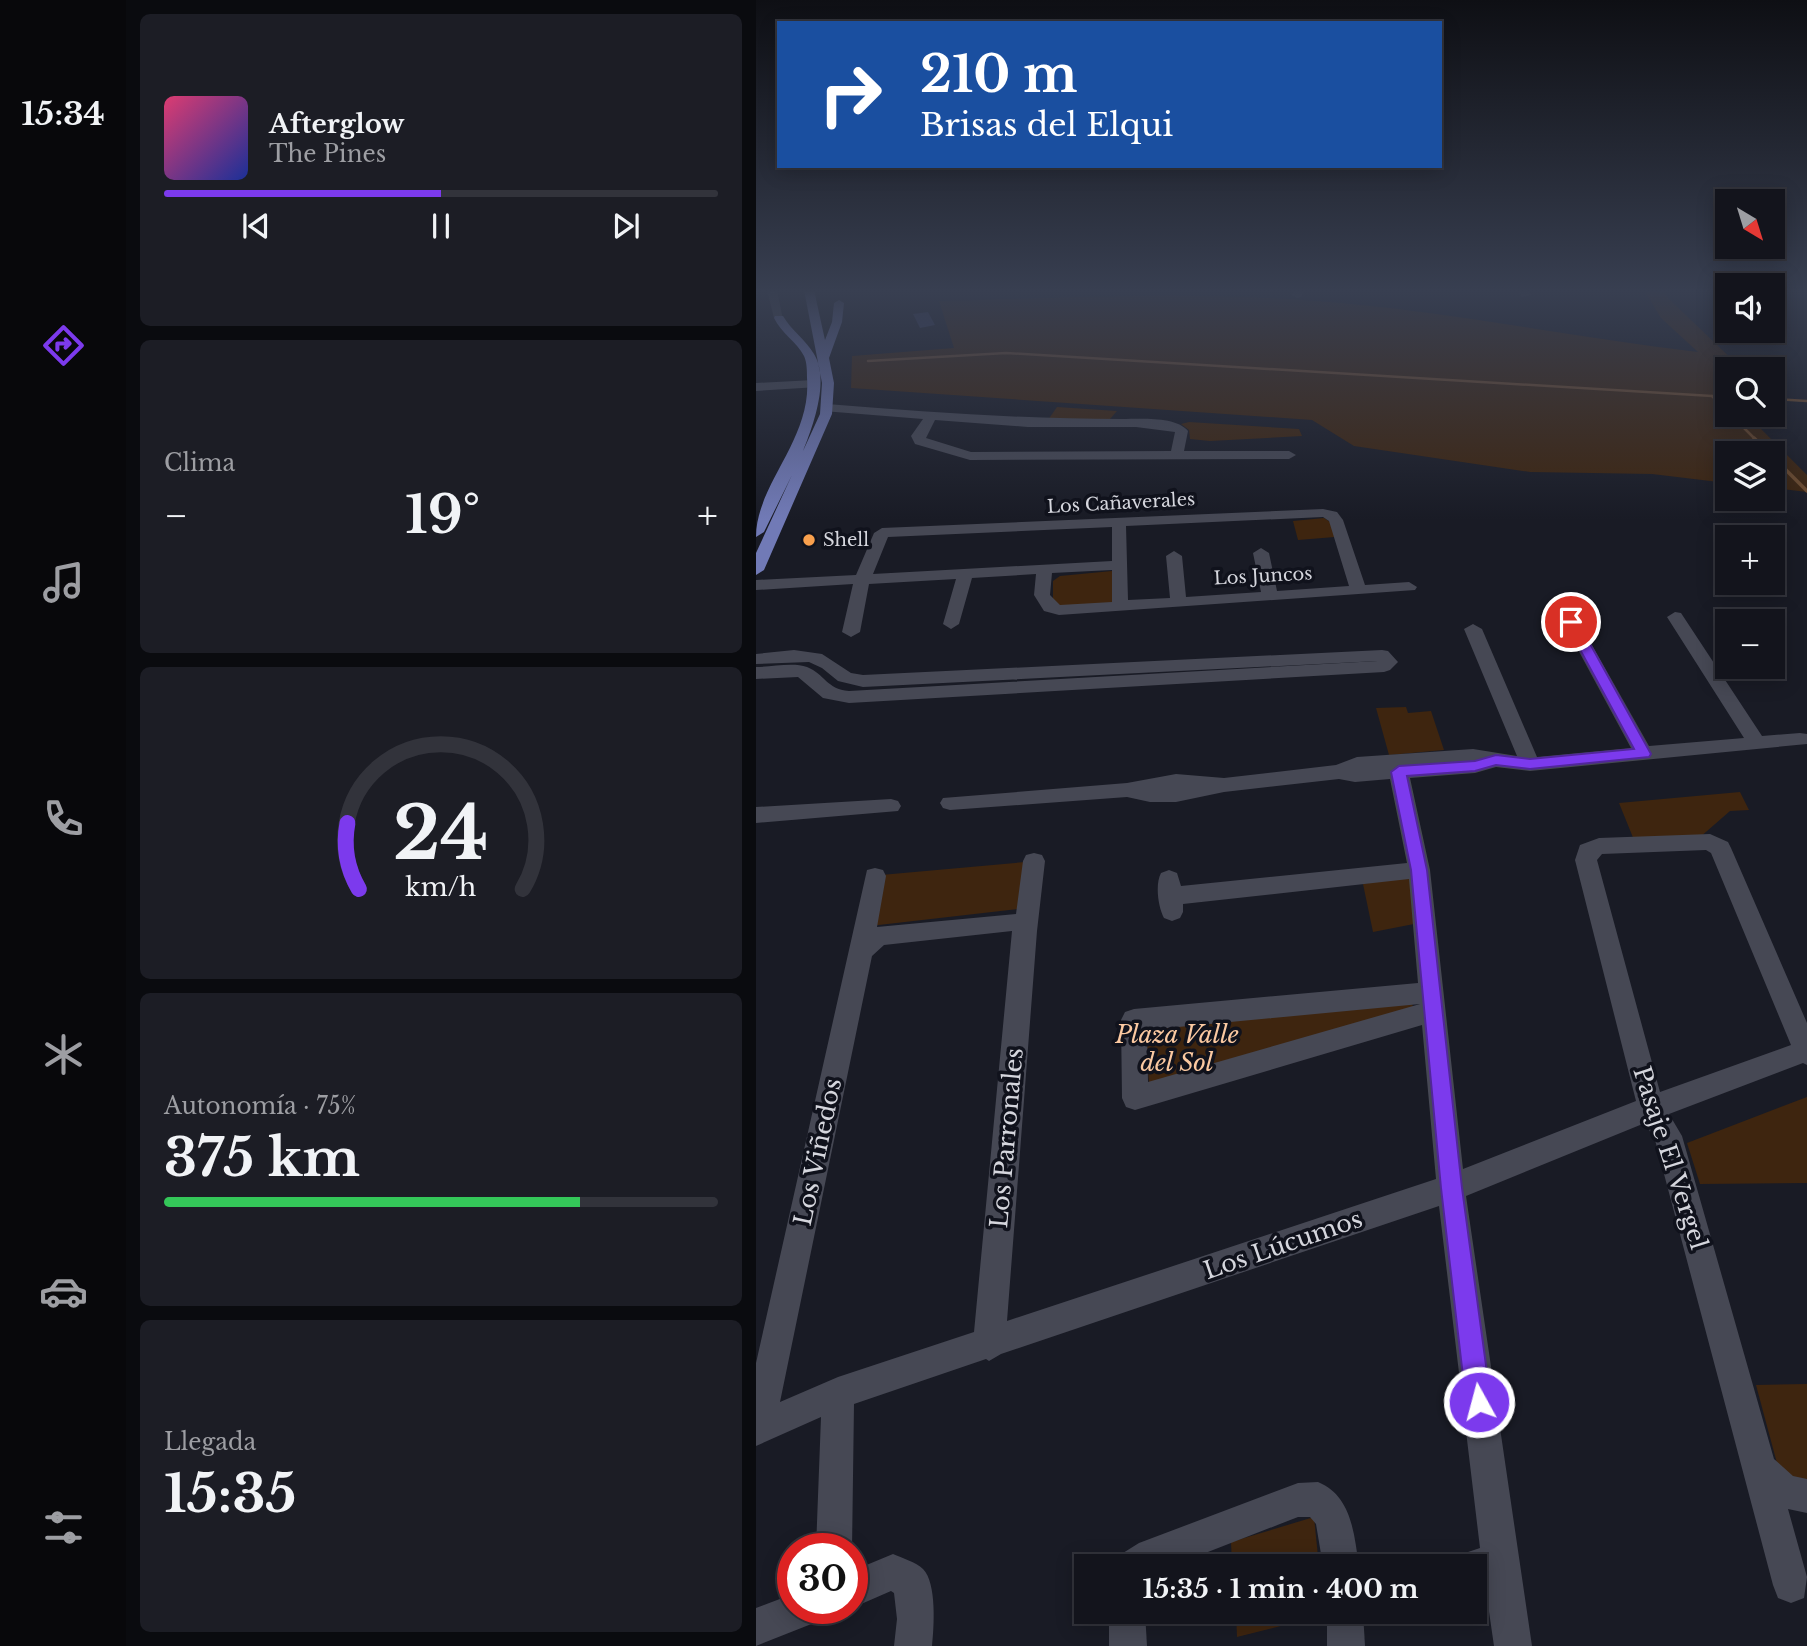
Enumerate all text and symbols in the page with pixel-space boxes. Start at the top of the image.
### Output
text: 210 m [920,44,1078,105]
icon: right [805,49,896,140]
text: 15:34 [21,94,105,134]
text: Brisas del Elqui [920,105,1173,145]
text: Afterglow [269,108,405,140]
text: The Pines [269,140,386,168]
north arrow [1715,189,1785,259]
map controls [1715,189,1785,679]
icon: previous [237,207,275,245]
icon: pause [422,207,460,245]
icon: next [607,207,645,245]
button: sound [1715,273,1785,343]
icon: directions [39,321,88,370]
button: search [1715,357,1785,427]
button: layers [1715,441,1785,511]
text: Clima [164,449,235,477]
text: 19° [405,483,480,547]
street label: Los Cañaverales [1046,488,1196,518]
text: − [164,492,188,539]
text: + [697,492,718,539]
button: + [1715,525,1785,595]
place label: Shell [823,529,869,551]
marker: Shell [801,532,817,548]
icon: music [39,558,88,607]
street label: Los Juncos [1213,562,1313,590]
pin [1541,592,1601,652]
icon: arrive [1552,603,1590,641]
button: − [1715,609,1785,679]
text: 24 [393,788,489,879]
icon: phone [39,794,88,843]
text: km/h [406,872,476,903]
park label: Plaza Valle del Sol [1114,1020,1239,1077]
icon: climate [39,1030,88,1079]
street label: Los Parronales [984,1047,1029,1229]
street label: Pasaje El Vergel [1627,1063,1714,1253]
street label: Los Viñedos [788,1076,847,1228]
text: Autonomía · 75% [164,1092,356,1120]
text: 375 km [164,1126,360,1190]
street label: Los Lúcumos [1200,1204,1366,1285]
icon: car [39,1267,88,1316]
position arrow [1442,1365,1516,1439]
text: Llegada [164,1428,256,1456]
text: 15:35 [164,1462,296,1526]
icon: filters [39,1503,88,1552]
speed limit sign: 30 [777,1533,868,1624]
text: 15:35 · 1 min · 400 m [1143,1573,1419,1605]

